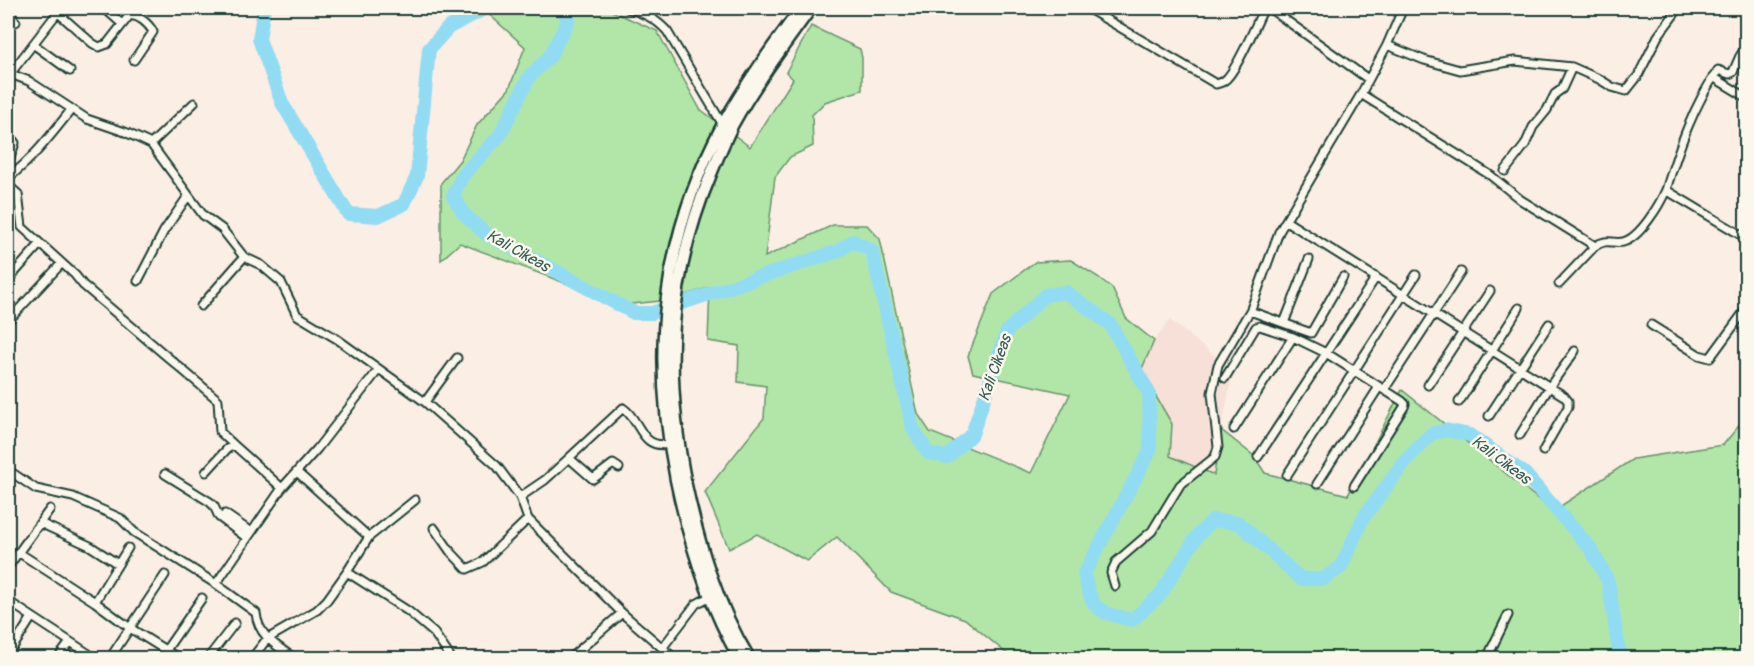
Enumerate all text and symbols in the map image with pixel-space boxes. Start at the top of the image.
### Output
water label: Kali Cikeas [483,226,555,277]
water label: Kali Cikeas [974,330,1017,404]
water label: Kali Cikeas [1467,431,1536,490]

